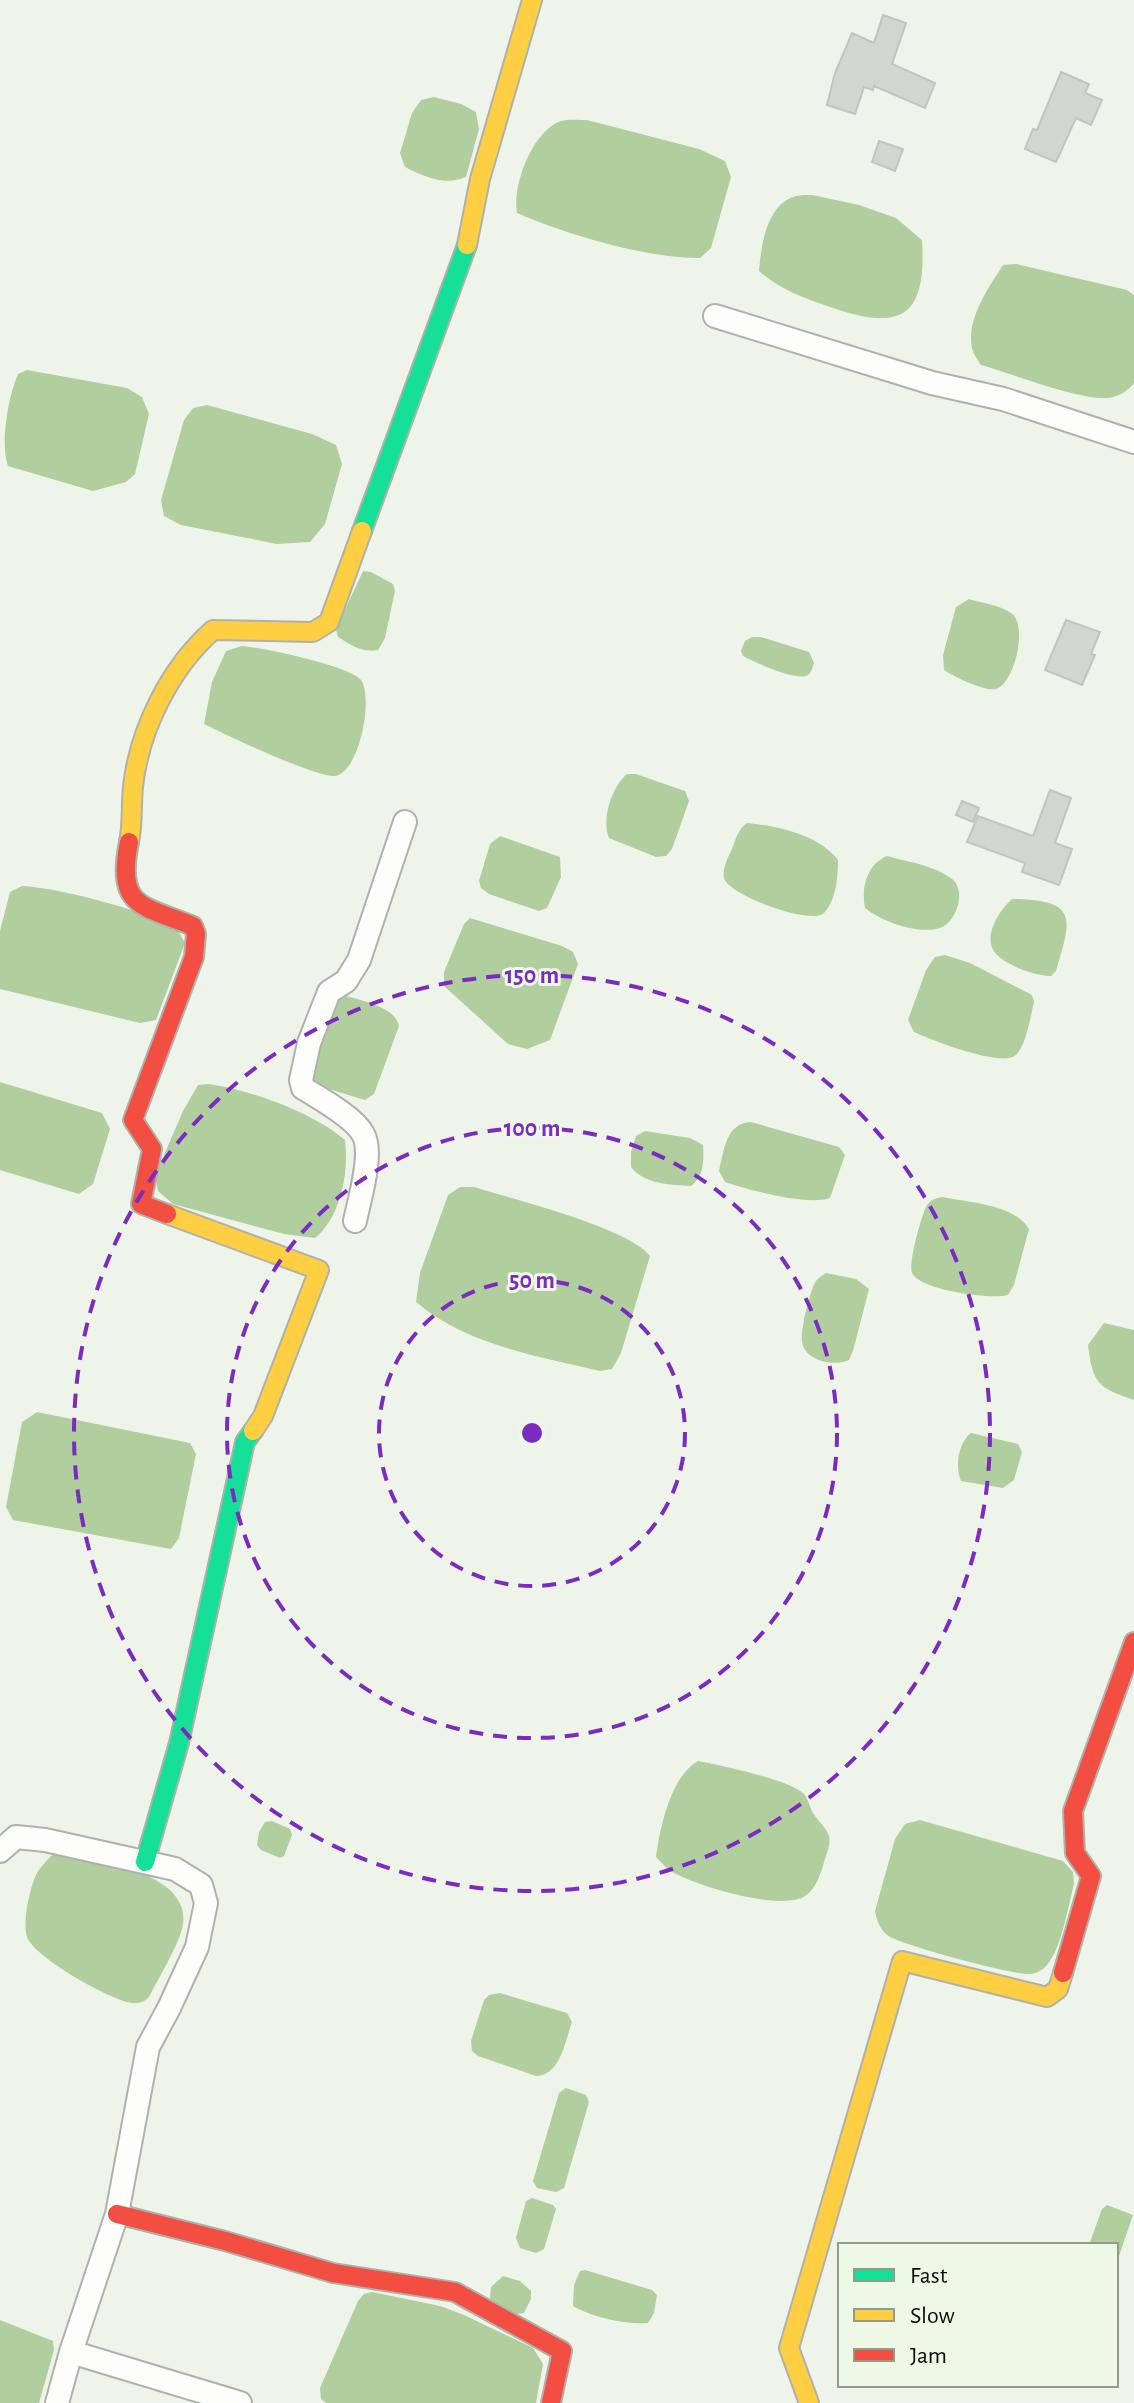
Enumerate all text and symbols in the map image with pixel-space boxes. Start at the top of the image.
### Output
text: 150 m [505,964,559,988]
text: 100 m [504,1117,560,1141]
text: 50 m [509,1269,555,1293]
centre of rings [518,1419,546,1447]
legend [838,2243,1118,2387]
text: Fast [910,2264,948,2288]
text: Slow [910,2304,955,2328]
text: Jam [910,2344,947,2368]

